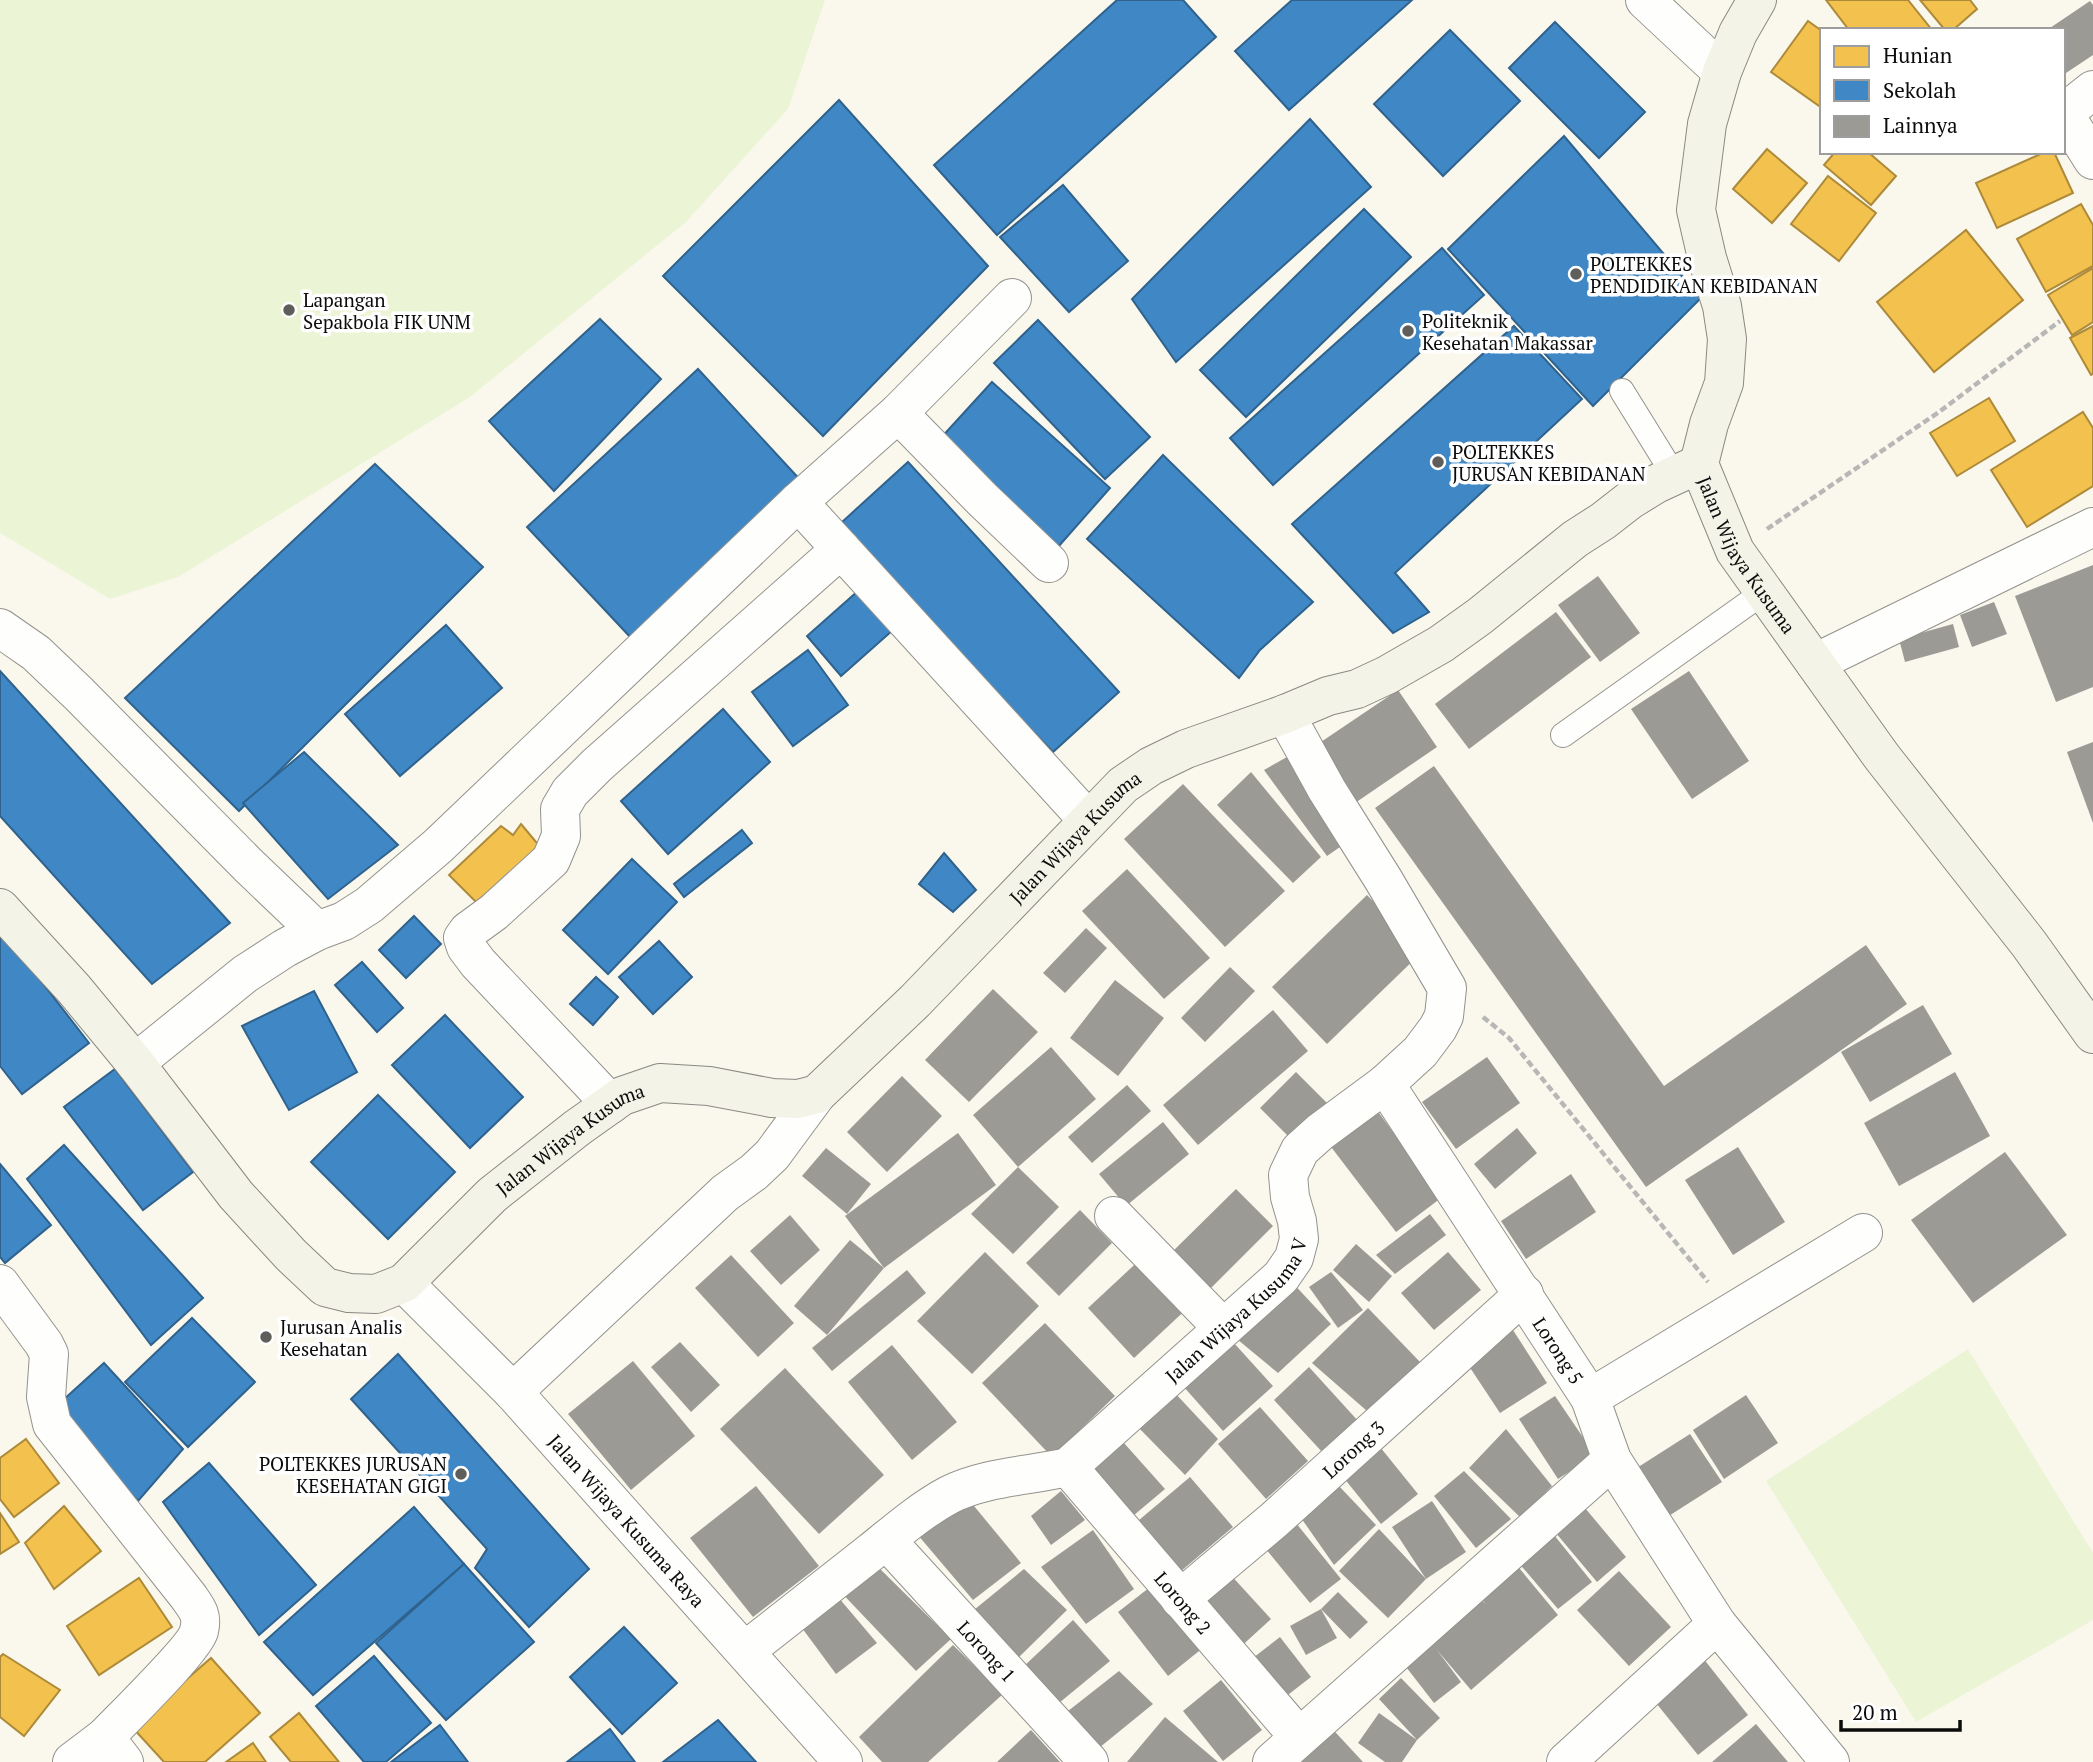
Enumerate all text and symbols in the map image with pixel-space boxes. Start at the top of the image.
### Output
legend [1820,28,2065,154]
text: Hunian [1883,41,1953,69]
text: Sekolah [1883,76,1956,104]
text: Lainnya [1883,111,1958,139]
place label: POLTEKKES PENDIDIKAN KEBIDANAN [1590,251,1818,298]
marker: POLTEKKES PENDIDIKAN KEBIDANAN [1568,266,1584,282]
place label: Lapangan Sepakbola FIK UNM [303,287,471,334]
marker: Lapangan Sepakbola FIK UNM [281,302,297,318]
place label: Politeknik Kesehatan Makassar [1422,308,1594,355]
marker: Politeknik Kesehatan Makassar [1400,323,1416,339]
place label: POLTEKKES JURUSAN KEBIDANAN [1452,439,1646,486]
marker: POLTEKKES JURUSAN KEBIDANAN [1430,454,1446,470]
street label: Jalan Wijaya Kusuma [1693,472,1802,638]
street label: Jalan Wijaya Kusuma [1003,764,1146,909]
street label: Jalan Wijaya Kusuma [490,1077,648,1200]
street label: Jalan Wijaya Kusuma V [1159,1235,1311,1387]
street label: Lorong 5 [1528,1312,1590,1388]
place label: Jurusan Analis Kesehatan [280,1314,402,1361]
marker: Jurusan Analis Kesehatan [258,1329,274,1345]
street label: Lorong 3 [1317,1414,1389,1483]
street label: Jalan Wijaya Kusuma Raya [544,1428,711,1612]
place label: POLTEKKES JURUSAN KESEHATAN GIGI [259,1451,447,1498]
marker: POLTEKKES JURUSAN KESEHATAN GIGI [453,1466,469,1482]
street label: Lorong 2 [1150,1566,1218,1639]
street label: Lorong 1 [953,1615,1022,1687]
scale bar [1841,1688,1960,1732]
text: 20 m [1852,1698,1898,1726]

